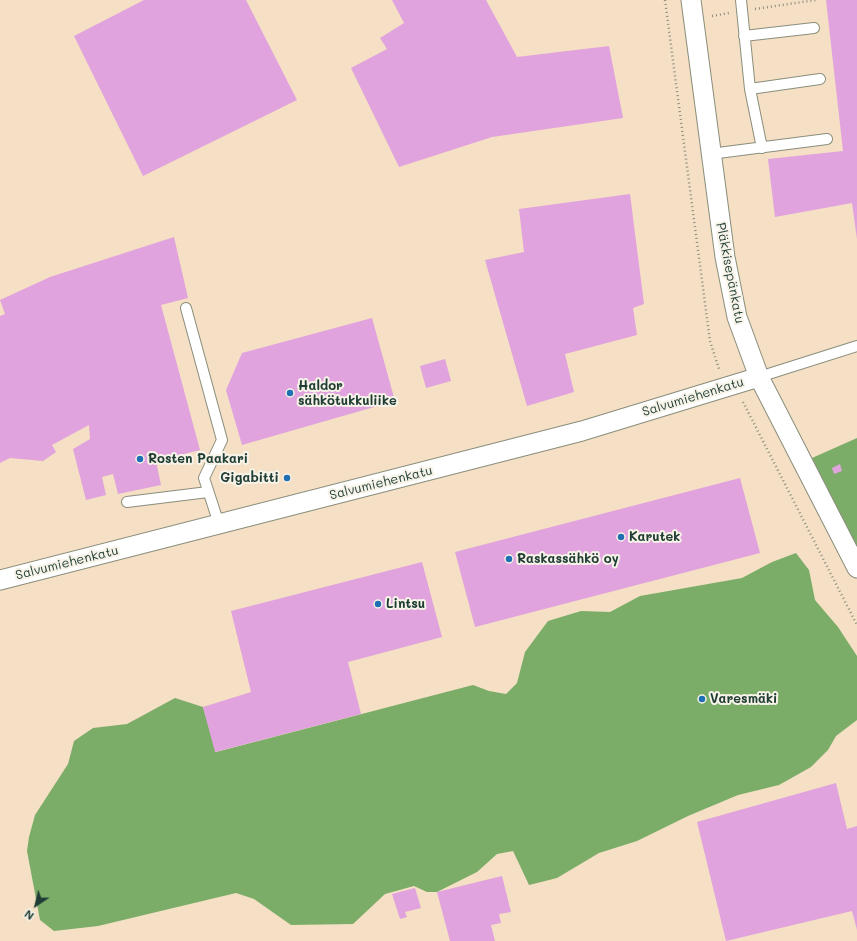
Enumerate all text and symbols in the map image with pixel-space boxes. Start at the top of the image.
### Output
street label: Pläkkisepänkatu [713,221,747,325]
street label: Salvumiehenkatu [640,374,746,420]
place label: Haldor sähkötukkuliike [298,378,397,409]
marker: Haldor sähkötukkuliike [285,388,295,398]
place label: Rosten Paakari [148,451,248,467]
marker: Rosten Paakari [135,454,145,464]
street label: Salvumiehenkatu [328,463,434,503]
place label: Gigabitti [220,470,279,486]
marker: Gigabitti [282,473,292,483]
place label: Karutek [629,529,680,545]
marker: Karutek [616,532,626,542]
street label: Salvumiehenkatu [14,543,120,583]
place label: Raskassähkö oy [517,551,619,567]
marker: Raskassähkö oy [504,554,514,564]
place label: Lintsu [386,596,425,612]
marker: Lintsu [373,599,383,609]
place label: Varesmäki [710,691,777,707]
marker: Varesmäki [697,694,707,704]
north arrow [16,885,56,925]
text: N [21,907,37,924]

